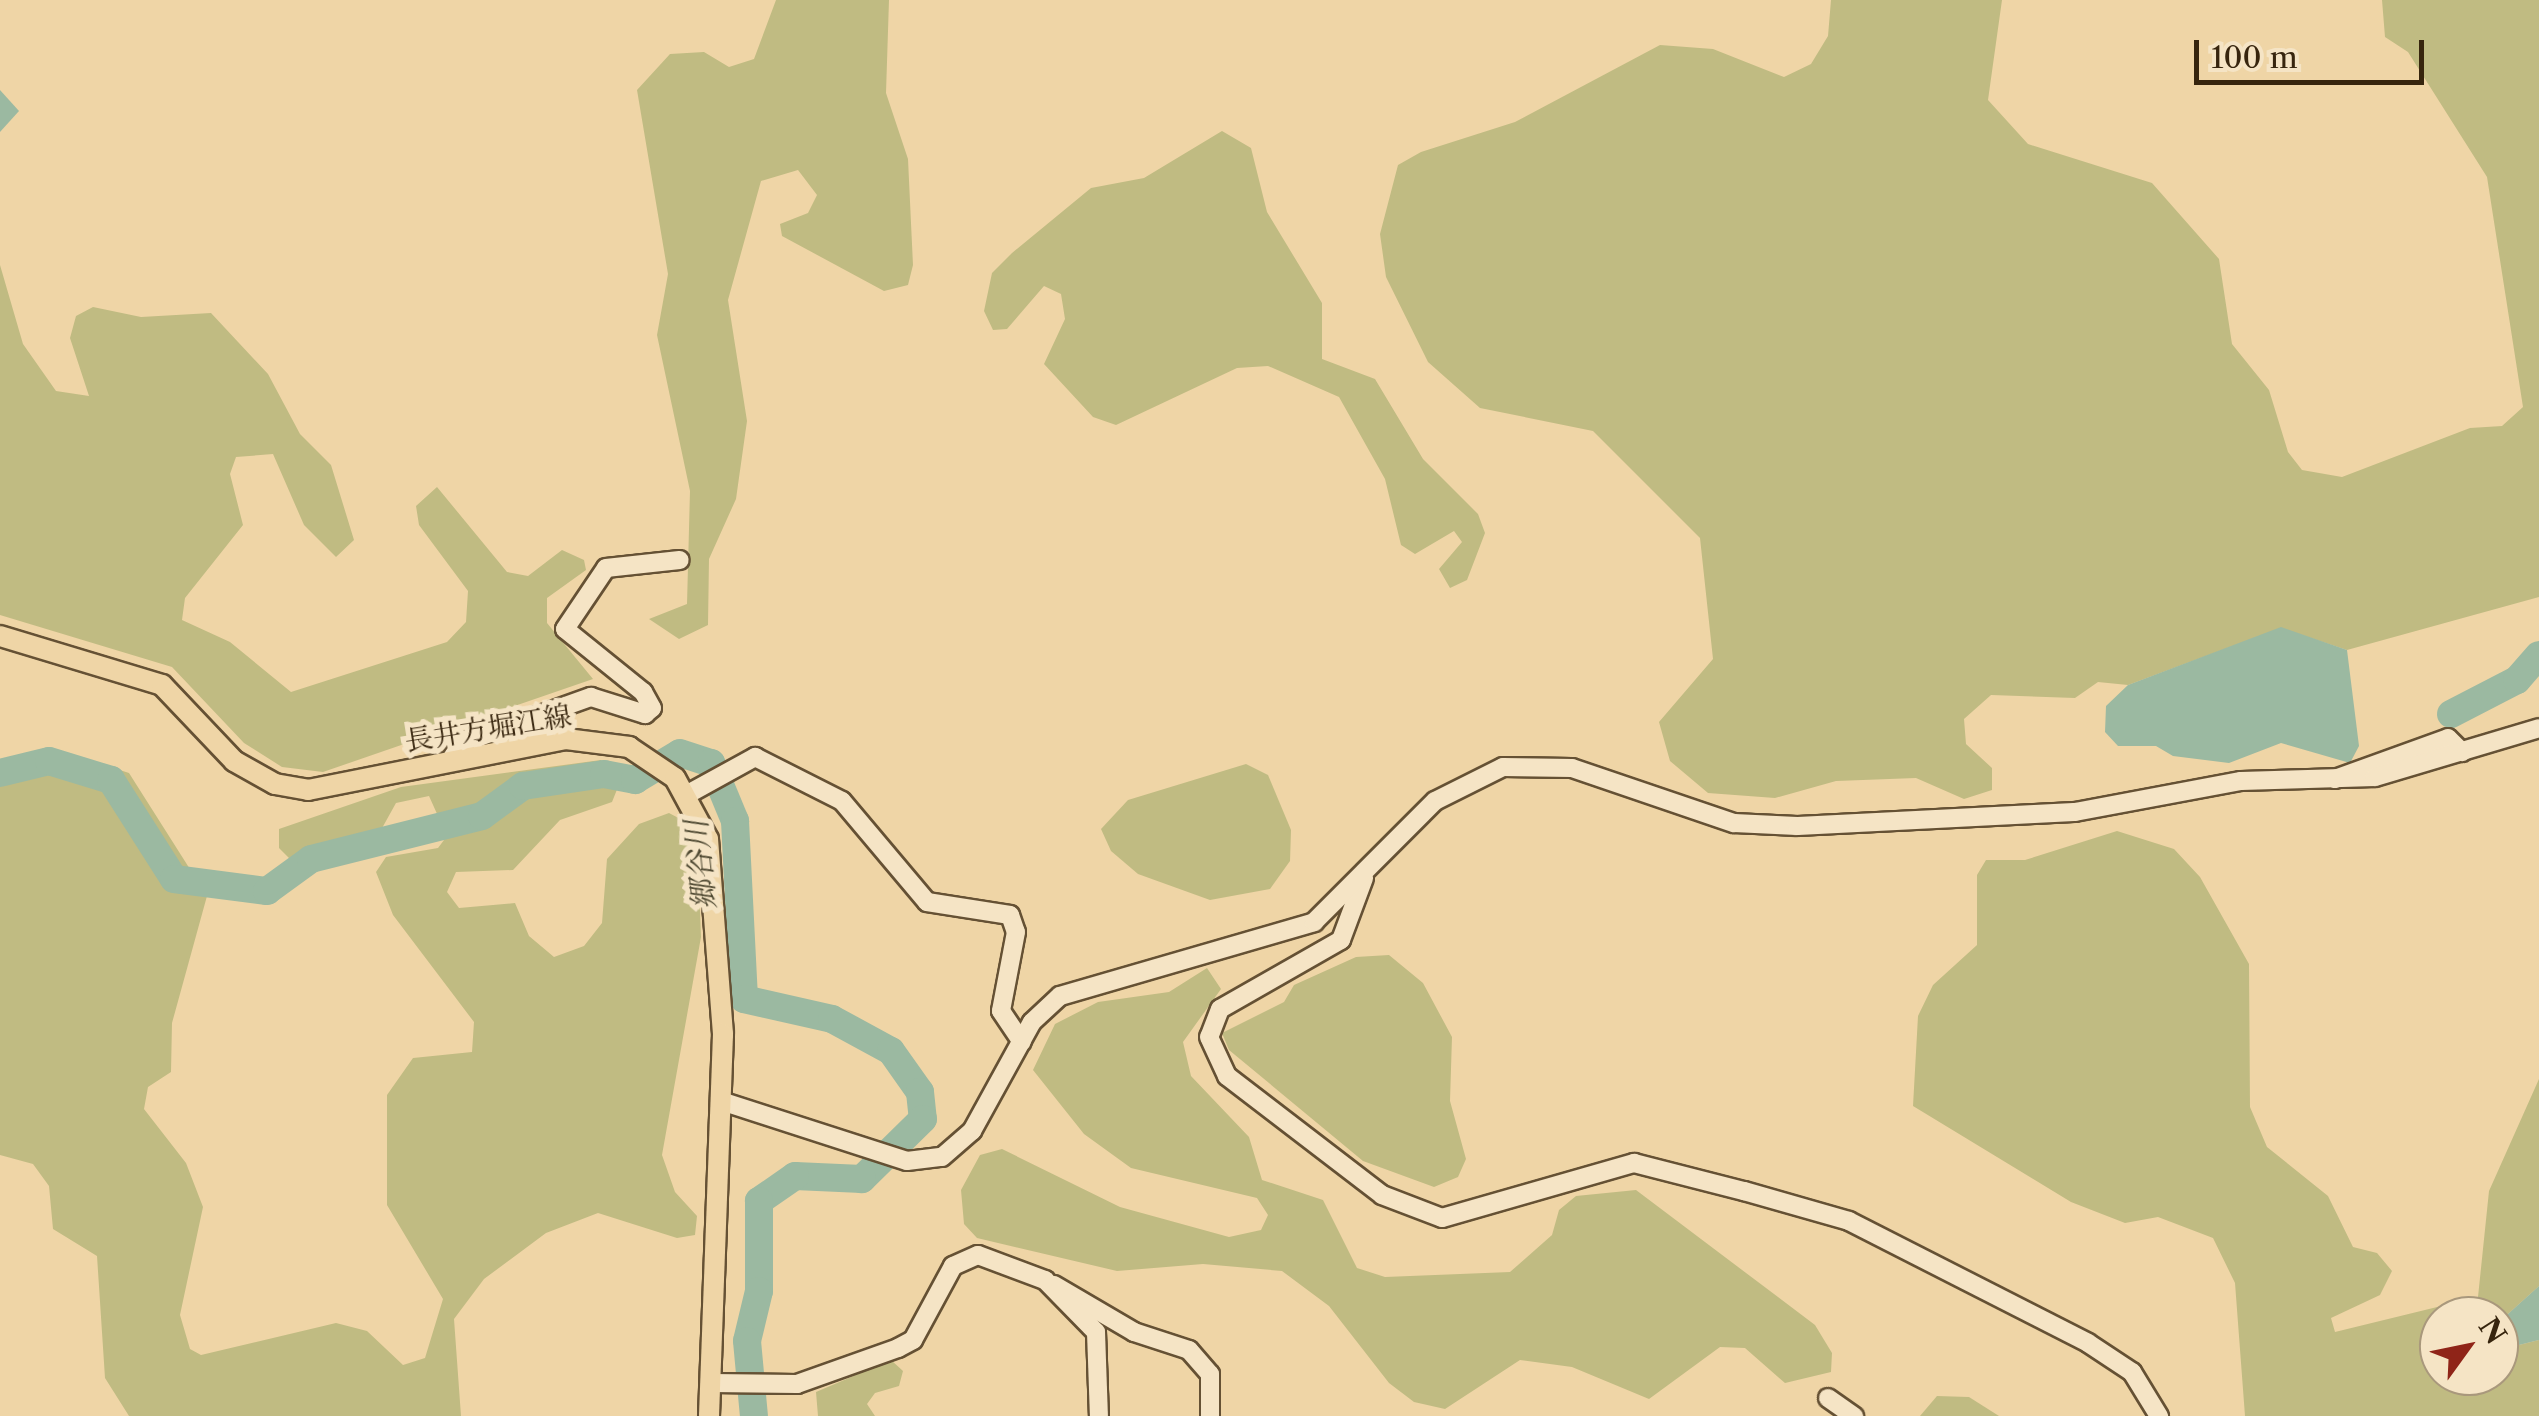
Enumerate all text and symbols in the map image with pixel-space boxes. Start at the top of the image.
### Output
scale bar [2199,20,2429,82]
text: 100 m [2211,39,2298,76]
street label: 長井方堀江線 [402,698,574,758]
water label: 郷谷川 [678,818,724,912]
north arrow [2419,1296,2519,1396]
text: N [2472,1311,2513,1350]

